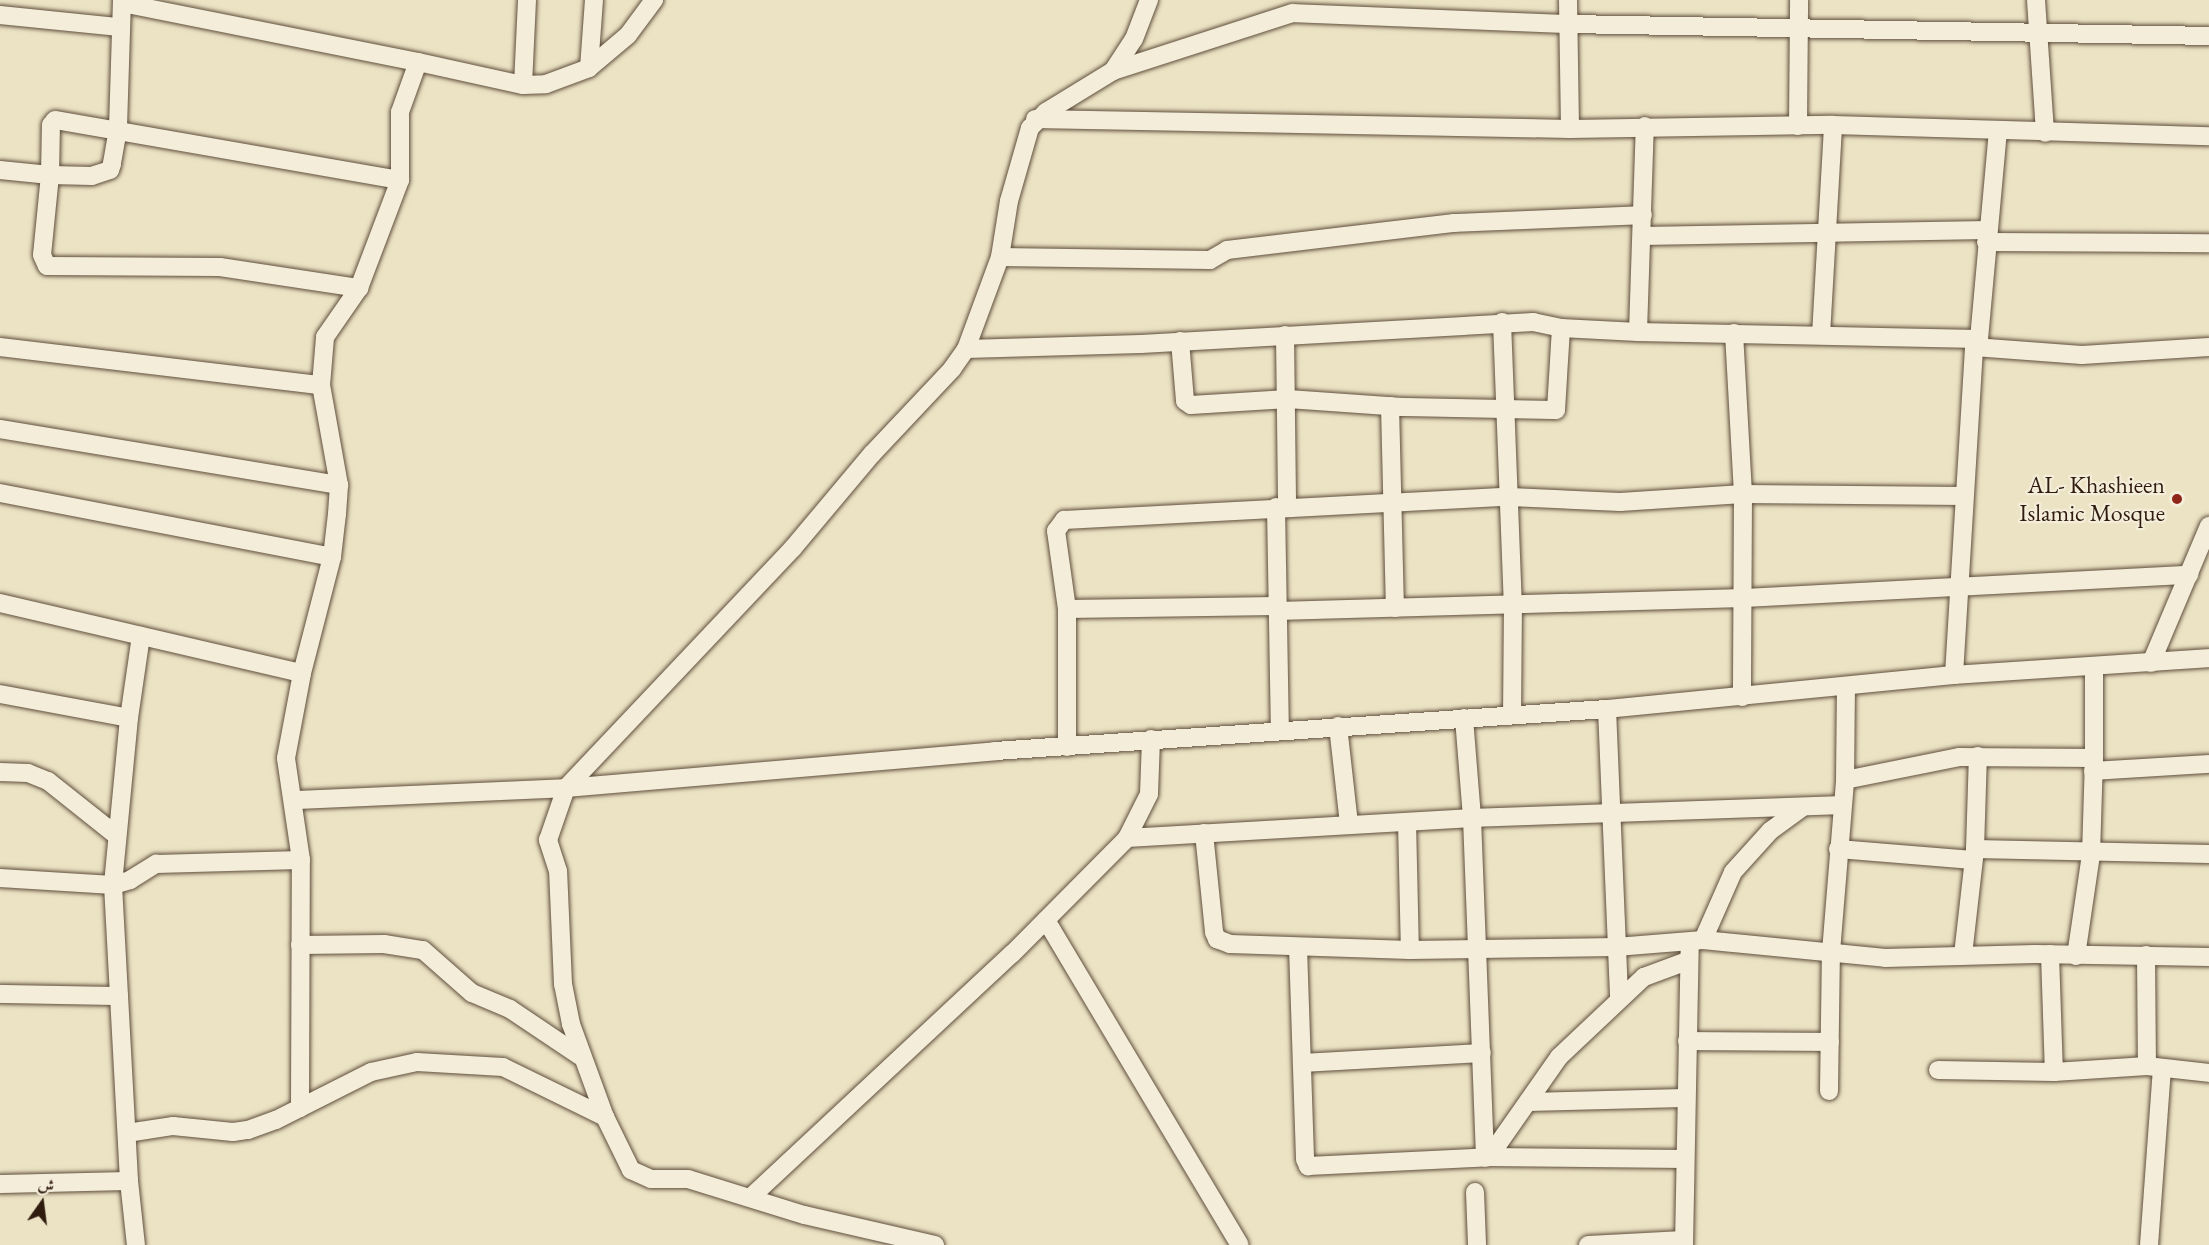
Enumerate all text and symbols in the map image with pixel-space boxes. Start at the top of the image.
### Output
place label: AL- Khashieen Islamic Mosque [2019,471,2165,527]
marker: AL- Khashieen Islamic Mosque [2170,492,2184,506]
north arrow [12,1173,72,1233]
text: ش [36,1173,57,1197]

